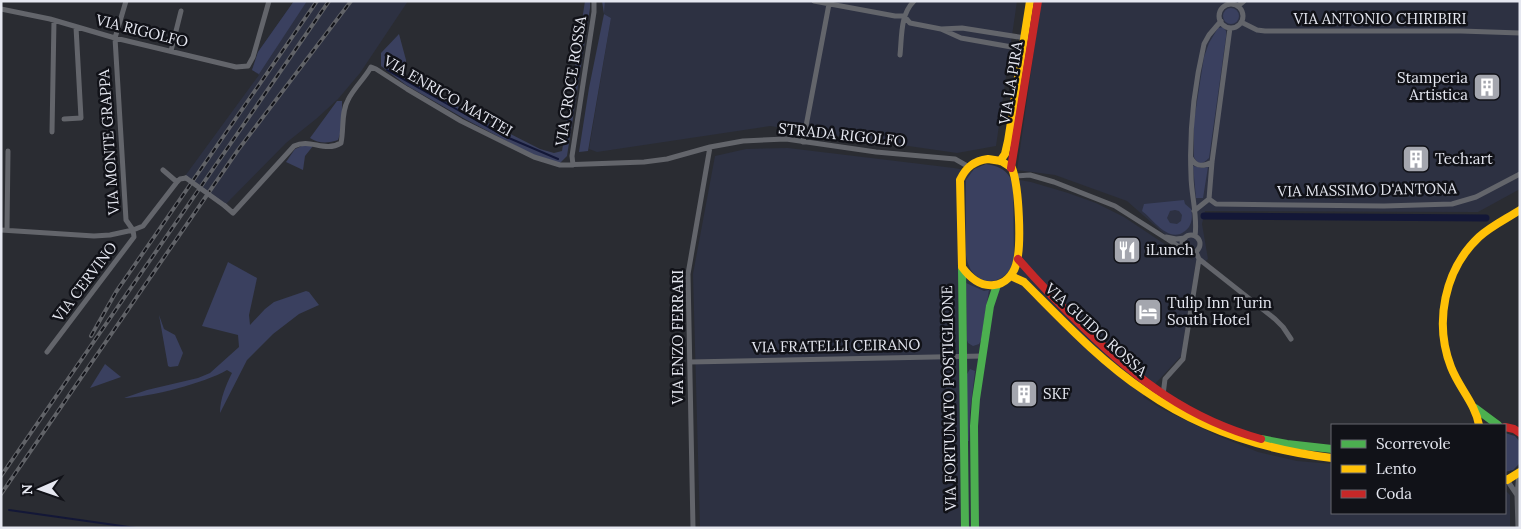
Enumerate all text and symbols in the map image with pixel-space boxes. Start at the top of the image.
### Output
street label: VIA ANTONIO CHIRIBIRI [1293,9,1466,28]
street label: VIA RIGOLFO [93,10,190,51]
street label: VIA CROCE ROSSA [551,14,590,148]
street label: VIA LA PIRA [994,39,1027,127]
street label: VIA ENRICO MATTEI [379,50,516,140]
street label: VIA MONTE GRAPPA [94,68,123,216]
place label: Stamperia Artistica [1397,68,1468,104]
building icon: Stamperia Artistica [1472,72,1502,102]
street label: STRADA RIGOLFO [777,118,907,151]
building icon: Tech:art [1401,144,1431,174]
place label: Tech:art [1435,149,1493,168]
street label: VIA MASSIMO D'ANTONA [1276,178,1457,201]
restaurant icon: iLunch [1112,235,1142,265]
street label: VIA CERVINO [48,238,121,326]
place label: iLunch [1146,240,1194,259]
street label: VIA ENZO FERRARI [668,270,687,405]
street label: VIA GUIDO ROSSA [1041,278,1152,381]
street label: VIA FORTUNATO POSTIGLIONE [937,285,960,512]
place label: Tulip Inn Turin South Hotel [1167,293,1272,329]
hotel icon: Tulip Inn Turin South Hotel [1133,297,1163,327]
street label: VIA FRATELLI CEIRANO [751,335,920,356]
building icon: SKF [1009,379,1039,409]
place label: SKF [1043,384,1070,403]
legend [1331,424,1506,514]
text: Scorrevole [1376,434,1451,453]
text: Lento [1376,459,1417,478]
north arrow [15,464,65,514]
text: N [18,484,36,495]
text: Coda [1376,484,1412,503]

